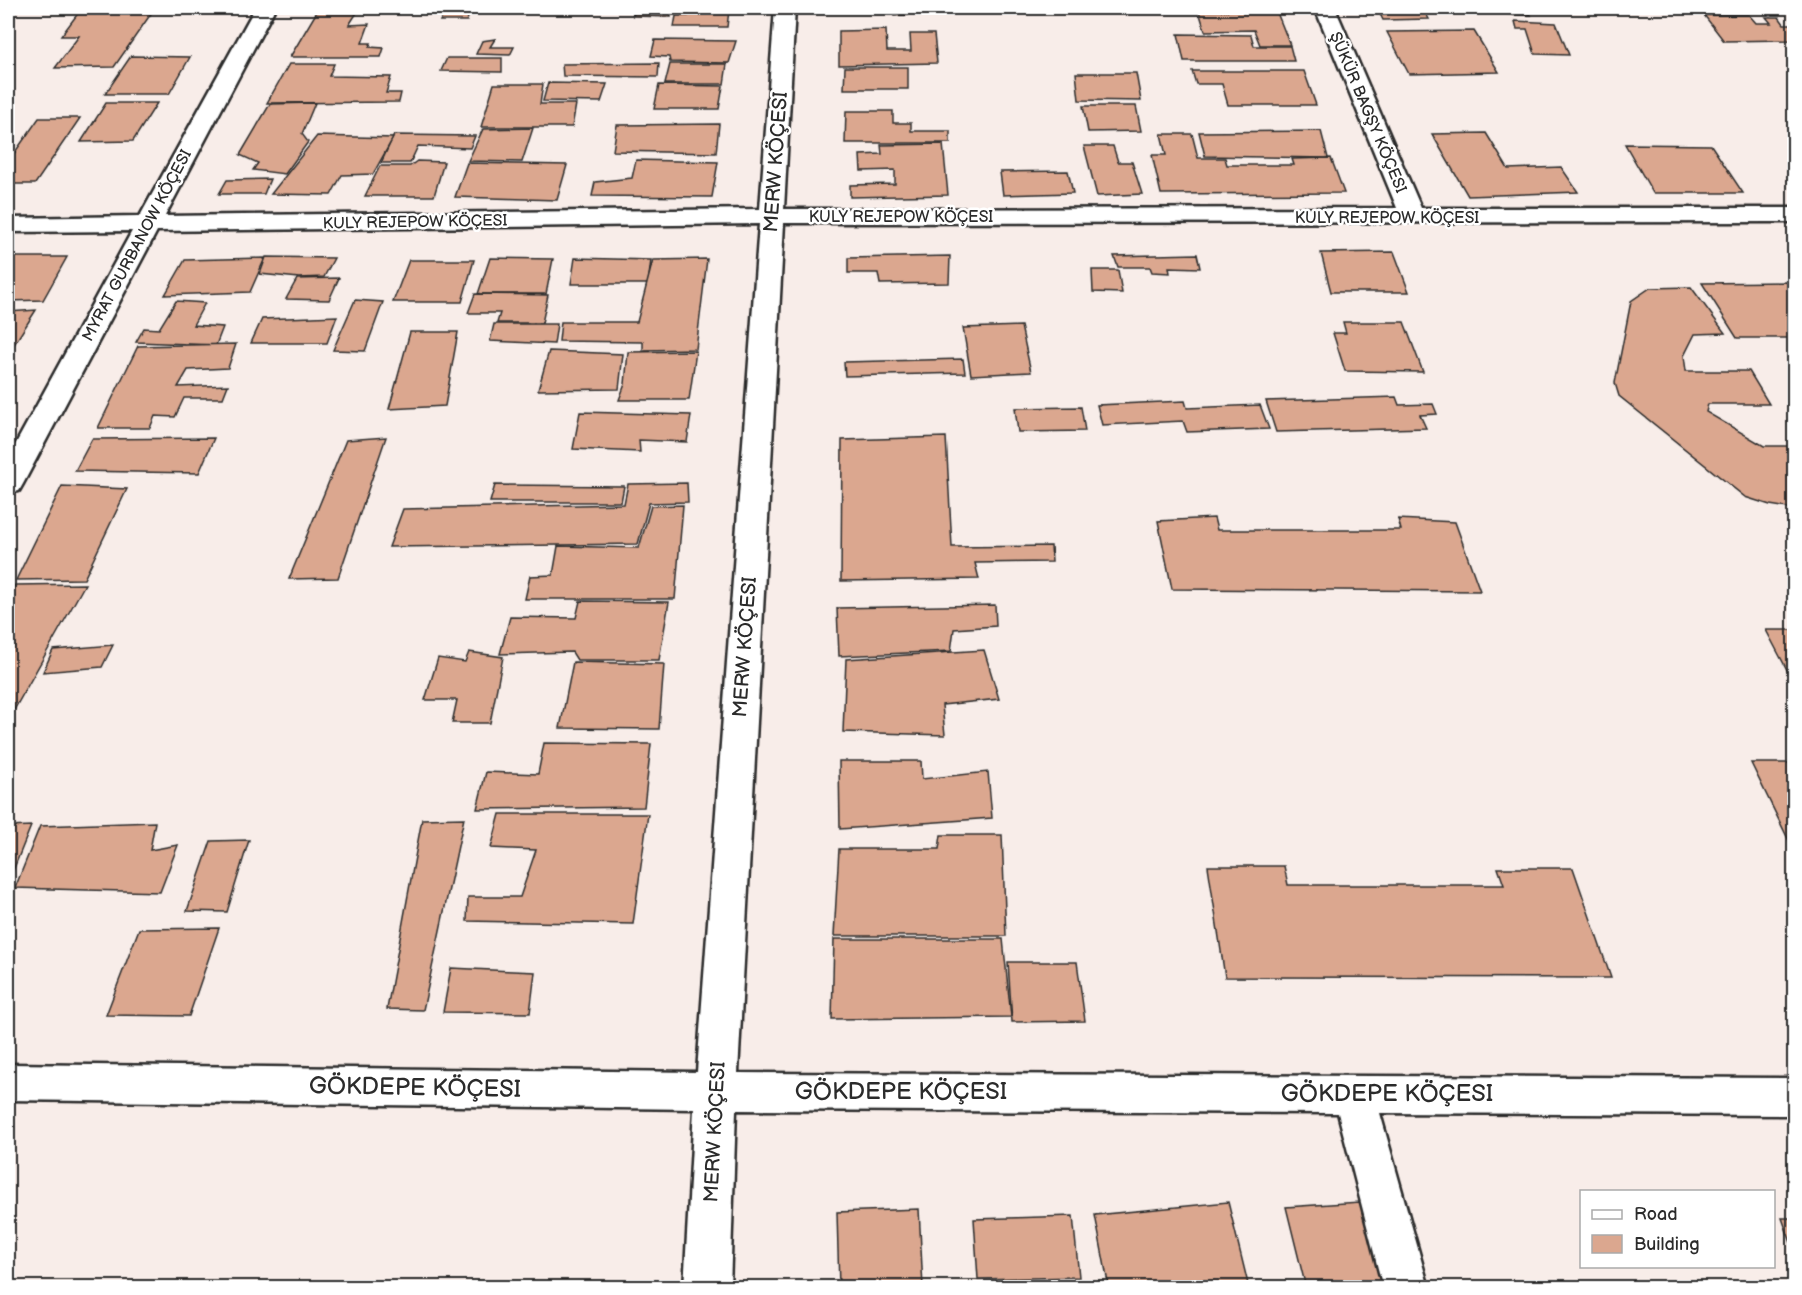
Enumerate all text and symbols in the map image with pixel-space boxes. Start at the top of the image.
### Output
street label: ŞÜKÜR BAGŞY KÖÇESI [1325,28,1412,196]
street label: MERW KÖÇESI [758,91,793,233]
street label: MYRAT GURBANOW KÖÇESI [77,146,196,345]
street label: KULY REJEPOW KÖÇESI [809,206,993,227]
street label: KULY REJEPOW KÖÇESI [1295,207,1479,228]
street label: KULY REJEPOW KÖÇESI [323,209,508,234]
street label: MERW KÖÇESI [727,576,762,718]
street label: MERW KÖÇESI [698,1061,731,1203]
street label: GÖKDEPE KÖÇESI [309,1071,521,1104]
street label: GÖKDEPE KÖÇESI [795,1077,1007,1106]
street label: GÖKDEPE KÖÇESI [1281,1079,1493,1108]
legend [1580,1190,1775,1268]
text: Road [1634,1204,1678,1225]
text: Building [1634,1234,1700,1255]

